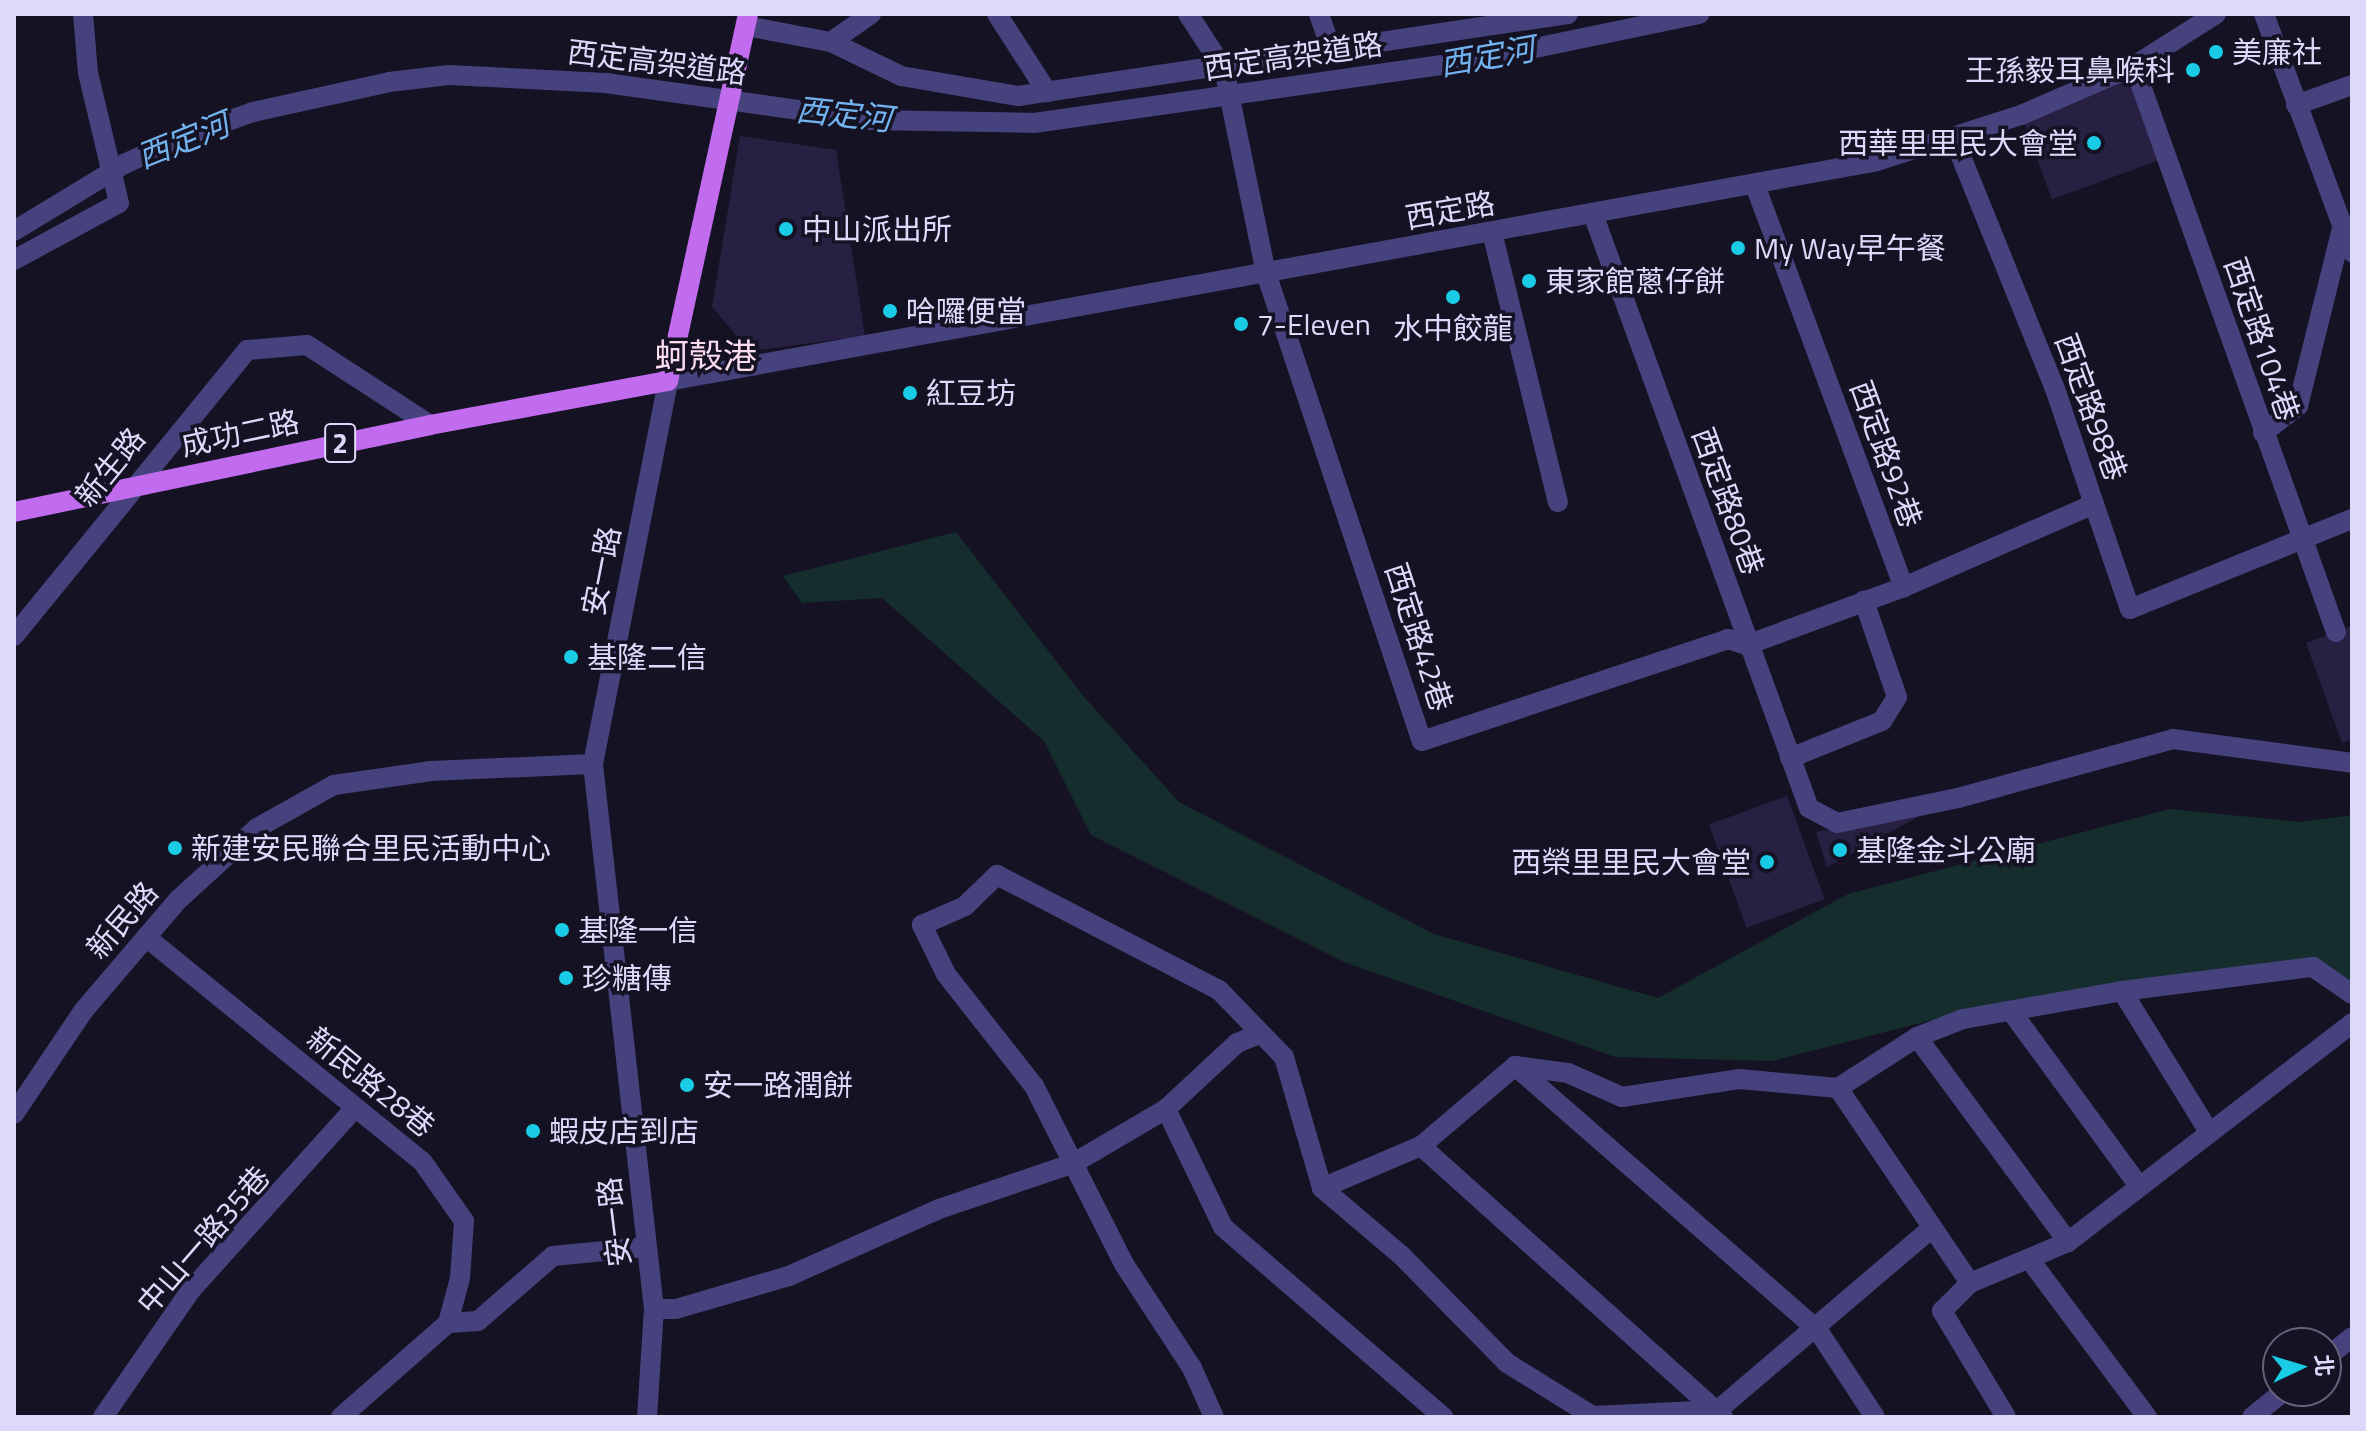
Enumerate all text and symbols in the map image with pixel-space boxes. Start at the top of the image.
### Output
street label: 西定高架道路 [1201,26,1385,86]
water label: 西定河 [1436,29,1538,83]
street label: 西定高架道路 [565,33,749,91]
place label: 美廉社 [2232,34,2322,70]
marker: 美廉社 [2207,43,2225,61]
place label: 王孫毅耳鼻喉科 [1965,52,2175,88]
marker: 王孫毅耳鼻喉科 [2182,59,2204,81]
water label: 西定河 [794,90,894,138]
water label: 西定河 [131,104,235,176]
place label: 西華里里民大會堂 [1838,125,2078,161]
marker: 西華里里民大會堂 [2085,134,2103,152]
street label: 西定路 [1403,184,1497,236]
place label: 中山派出所 [802,211,952,247]
marker: 中山派出所 [777,220,795,238]
place label: My Way早午餐 [1754,230,1946,266]
marker: My Way早午餐 [1729,239,1747,257]
street label: 西定路104巷 [2217,253,2307,425]
place label: 東家館蔥仔餅 [1545,263,1725,299]
marker: 東家館蔥仔餅 [1520,272,1538,290]
marker: 水中餃龍 [1444,288,1462,306]
place label: 哈囉便當 [906,293,1026,329]
marker: 哈囉便當 [881,302,899,320]
place label: 7-Eleven [1257,306,1371,342]
place label: 水中餃龍 [1393,310,1513,346]
marker: 7-Eleven [1232,315,1250,333]
street label: 西定路98巷 [2048,329,2134,485]
district label: 蚵殼港 [655,336,757,376]
place label: 紅豆坊 [926,375,1016,411]
street label: 西定路92巷 [1843,376,1929,532]
marker: 紅豆坊 [901,384,919,402]
street label: 成功二路 [178,403,302,463]
road number: 2 [324,419,356,467]
street label: 新生路 [68,421,152,513]
street label: 西定路80巷 [1685,423,1771,579]
street label: 安一路 [575,523,627,619]
street label: 西定路42巷 [1378,558,1460,716]
place label: 基隆二信 [587,639,707,675]
marker: 基隆二信 [562,648,580,666]
place label: 新建安民聯合里民活動中心 [191,830,551,866]
place label: 基隆金斗公廟 [1856,832,2036,868]
marker: 新建安民聯合里民活動中心 [166,839,184,857]
marker: 基隆金斗公廟 [1831,841,1849,859]
place label: 西榮里里民大會堂 [1511,844,1751,880]
marker: 西榮里里民大會堂 [1758,853,1776,871]
street label: 新民路 [79,874,165,966]
place label: 基隆一信 [578,912,698,948]
marker: 基隆一信 [553,921,571,939]
place label: 珍糖傳 [582,960,672,996]
marker: 珍糖傳 [557,969,575,987]
street label: 新民路28巷 [300,1020,442,1144]
place label: 安一路潤餅 [703,1067,853,1103]
marker: 安一路潤餅 [678,1076,696,1094]
place label: 蝦皮店到店 [549,1113,699,1149]
marker: 蝦皮店到店 [524,1122,542,1140]
street label: 中山一路35巷 [129,1159,277,1321]
street label: 安一路 [591,1175,637,1269]
north arrow [2262,1327,2342,1407]
text: 北 [2306,1353,2342,1378]

